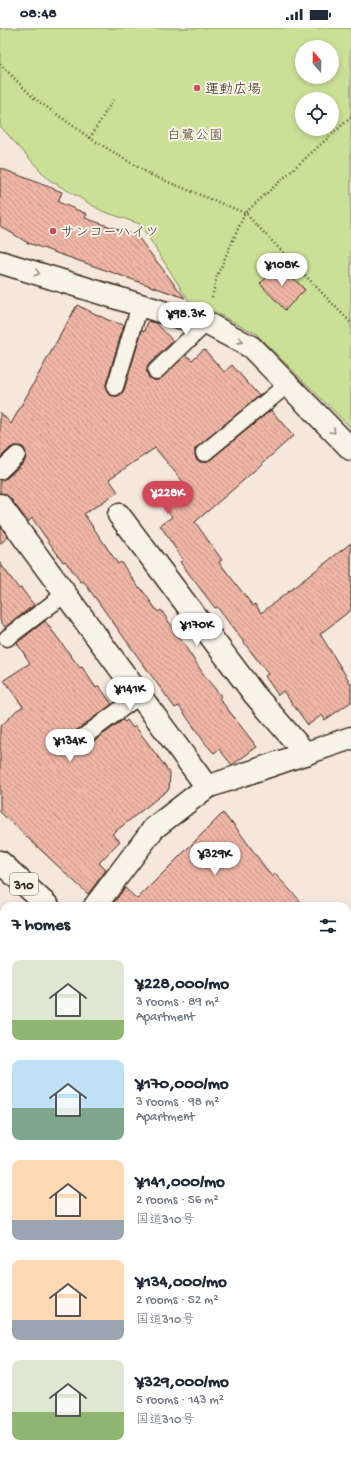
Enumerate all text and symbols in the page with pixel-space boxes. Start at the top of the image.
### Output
text: 08:48 [20,5,57,23]
north arrow [295,40,339,84]
map controls [295,40,339,136]
place label: 運動広場 [205,82,261,99]
marker: 運動広場 [192,83,202,93]
button: locate [295,92,339,136]
park label: 白鷺公園 [167,128,223,145]
place label: サンコーハイツ [61,225,159,242]
marker: サンコーハイツ [48,226,58,236]
pin: ¥108K [254,253,310,287]
text: ¥108K [266,258,298,273]
one-way arrow [34,268,41,277]
pin: ¥98.3K [153,302,219,336]
text: ¥98.3K [167,307,205,322]
one-way arrow [235,336,243,344]
one-way arrow [328,426,336,434]
pin: ¥228K [140,481,196,515]
text: ¥228K [151,486,185,501]
pin: ¥170K [169,613,225,647]
text: ¥170K [181,618,213,633]
pin: ¥141K [102,677,158,711]
text: ¥141K [115,682,145,697]
pin: ¥134K [42,729,98,763]
text: ¥134K [54,734,86,749]
pin: ¥329K [187,842,243,876]
text: ¥329K [199,847,231,862]
road number: 310 [10,873,38,895]
icon: filters [317,915,339,937]
text: 7 homes [12,916,70,936]
text: ¥228,000/mo [136,975,229,995]
icon: home [44,976,92,1024]
text: 3 rooms · 89 m² [136,995,219,1010]
text: Apartment [136,1010,195,1025]
text: ¥170,000/mo [136,1075,229,1095]
icon: home [44,1076,92,1124]
text: 3 rooms · 98 m² [136,1095,219,1110]
text: Apartment [136,1110,195,1125]
text: ¥141,000/mo [136,1173,225,1193]
icon: home [44,1176,92,1224]
text: 2 rooms · 56 m² [136,1193,219,1208]
text: 国道310号 [136,1213,194,1228]
text: ¥134,000/mo [136,1273,227,1293]
icon: home [44,1276,92,1324]
text: 2 rooms · 52 m² [136,1293,218,1308]
text: 国道310号 [136,1313,194,1328]
text: ¥329,000/mo [136,1373,229,1393]
icon: home [44,1376,92,1424]
text: 5 rooms · 143 m² [136,1393,224,1408]
text: 国道310号 [136,1413,194,1428]

